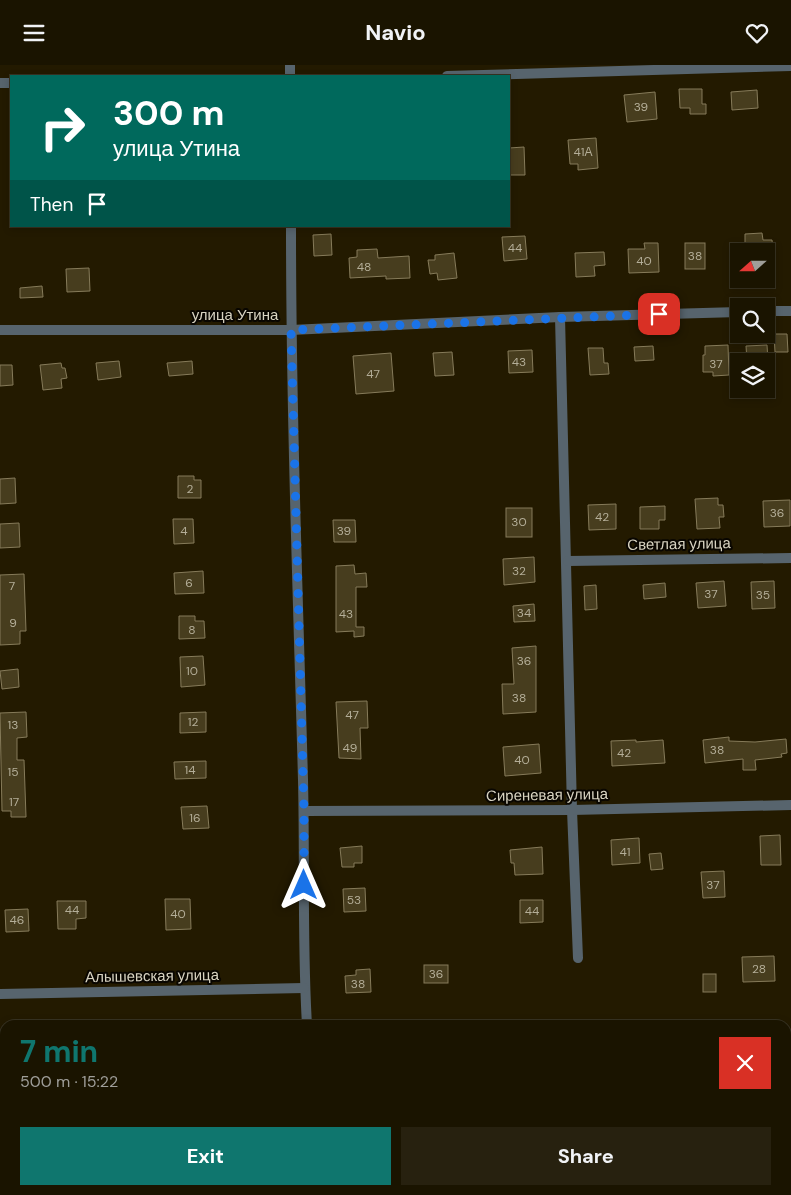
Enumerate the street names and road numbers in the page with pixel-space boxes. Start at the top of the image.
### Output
street label: улица Утина [192,305,279,325]
street label: Светлая улица [627,533,732,555]
street label: Сиреневая улица [486,784,609,806]
street label: Алышевская улица [85,965,220,987]

